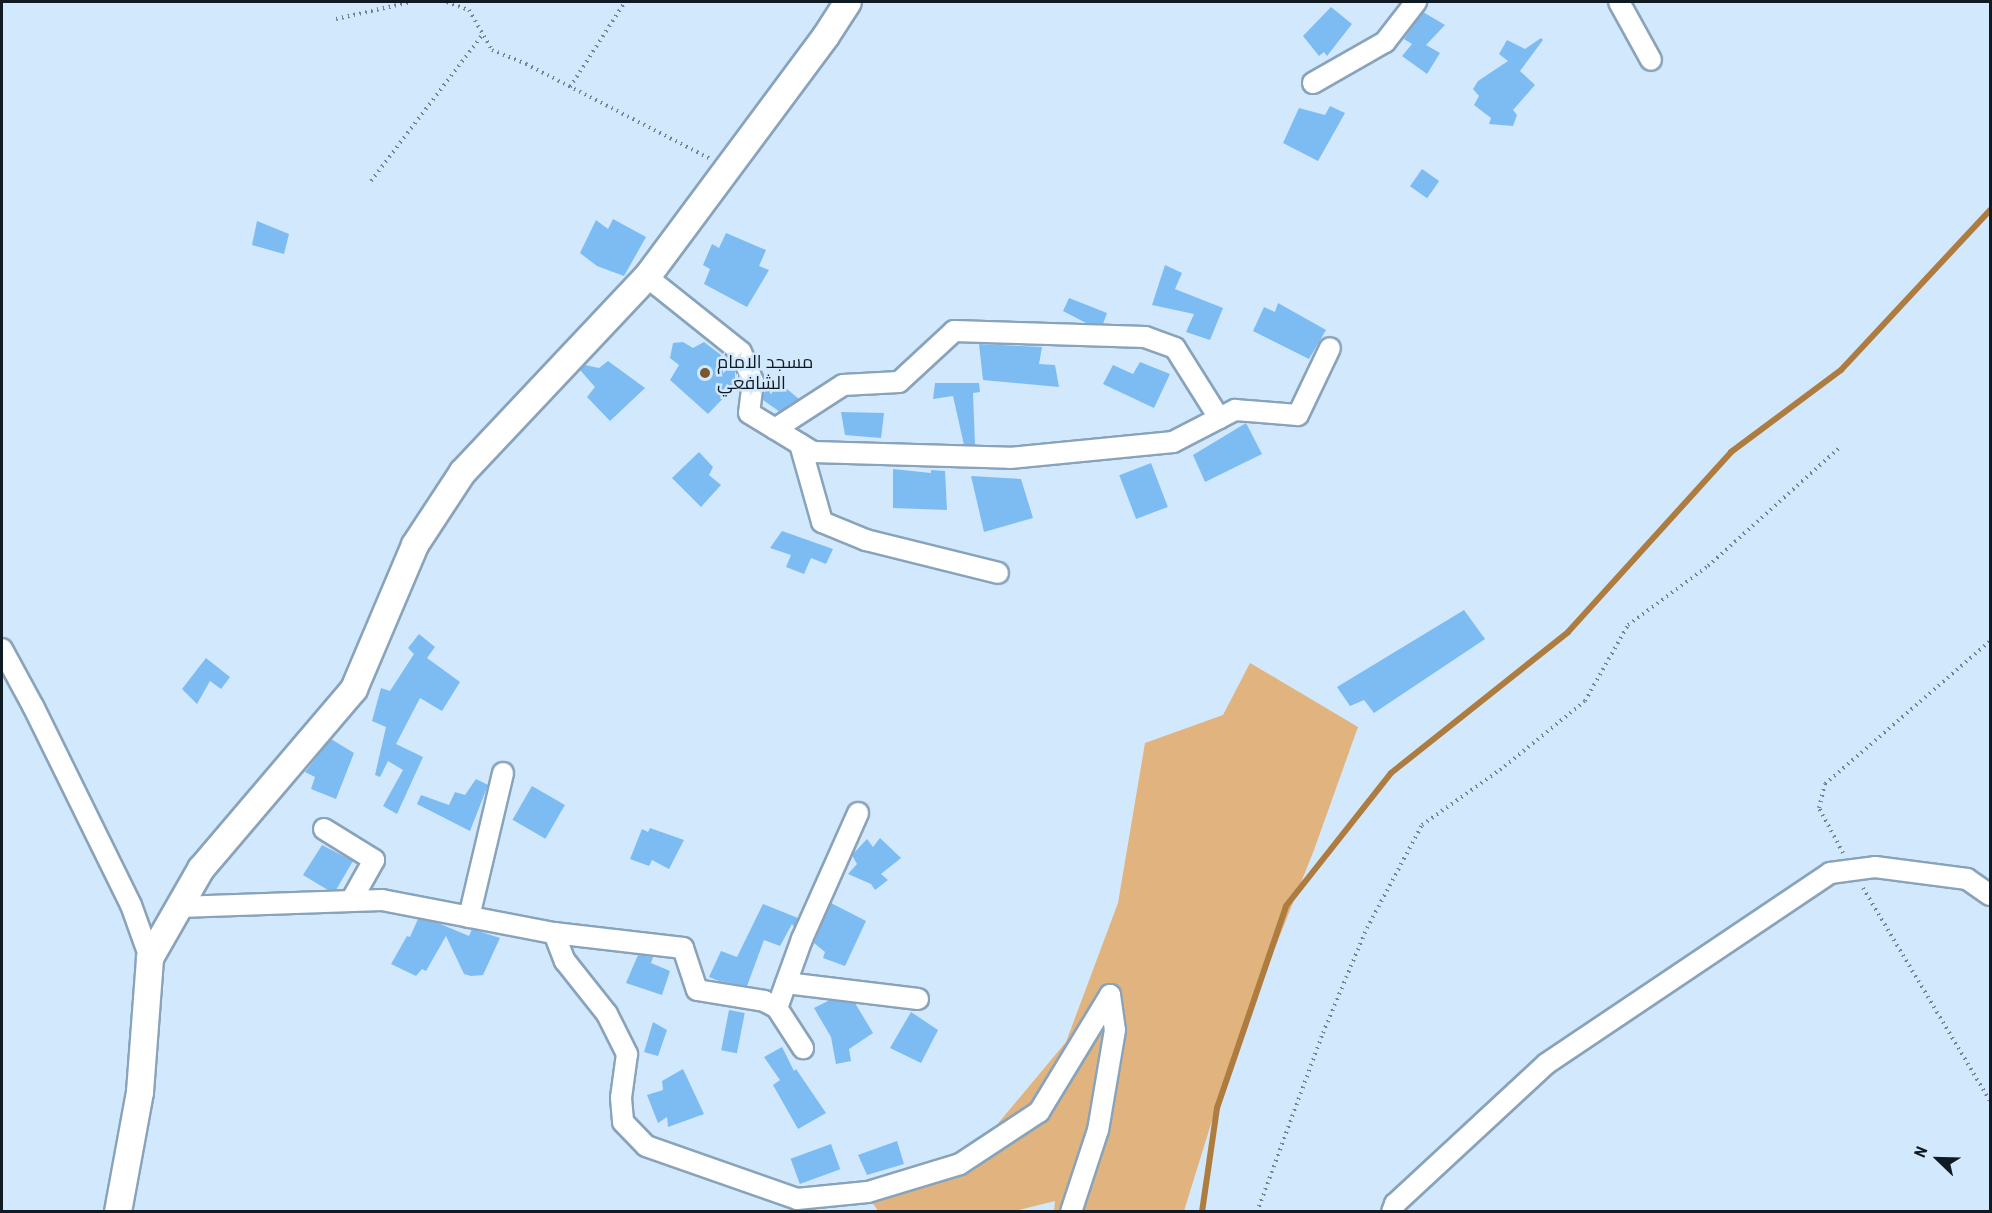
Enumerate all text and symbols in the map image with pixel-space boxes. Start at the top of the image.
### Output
place label: مسجد الامام الشافعي [717,352,813,394]
marker: مسجد الامام الشافعي [698,366,712,380]
north arrow [1908,1129,1968,1189]
text: N [1910,1144,1932,1160]

